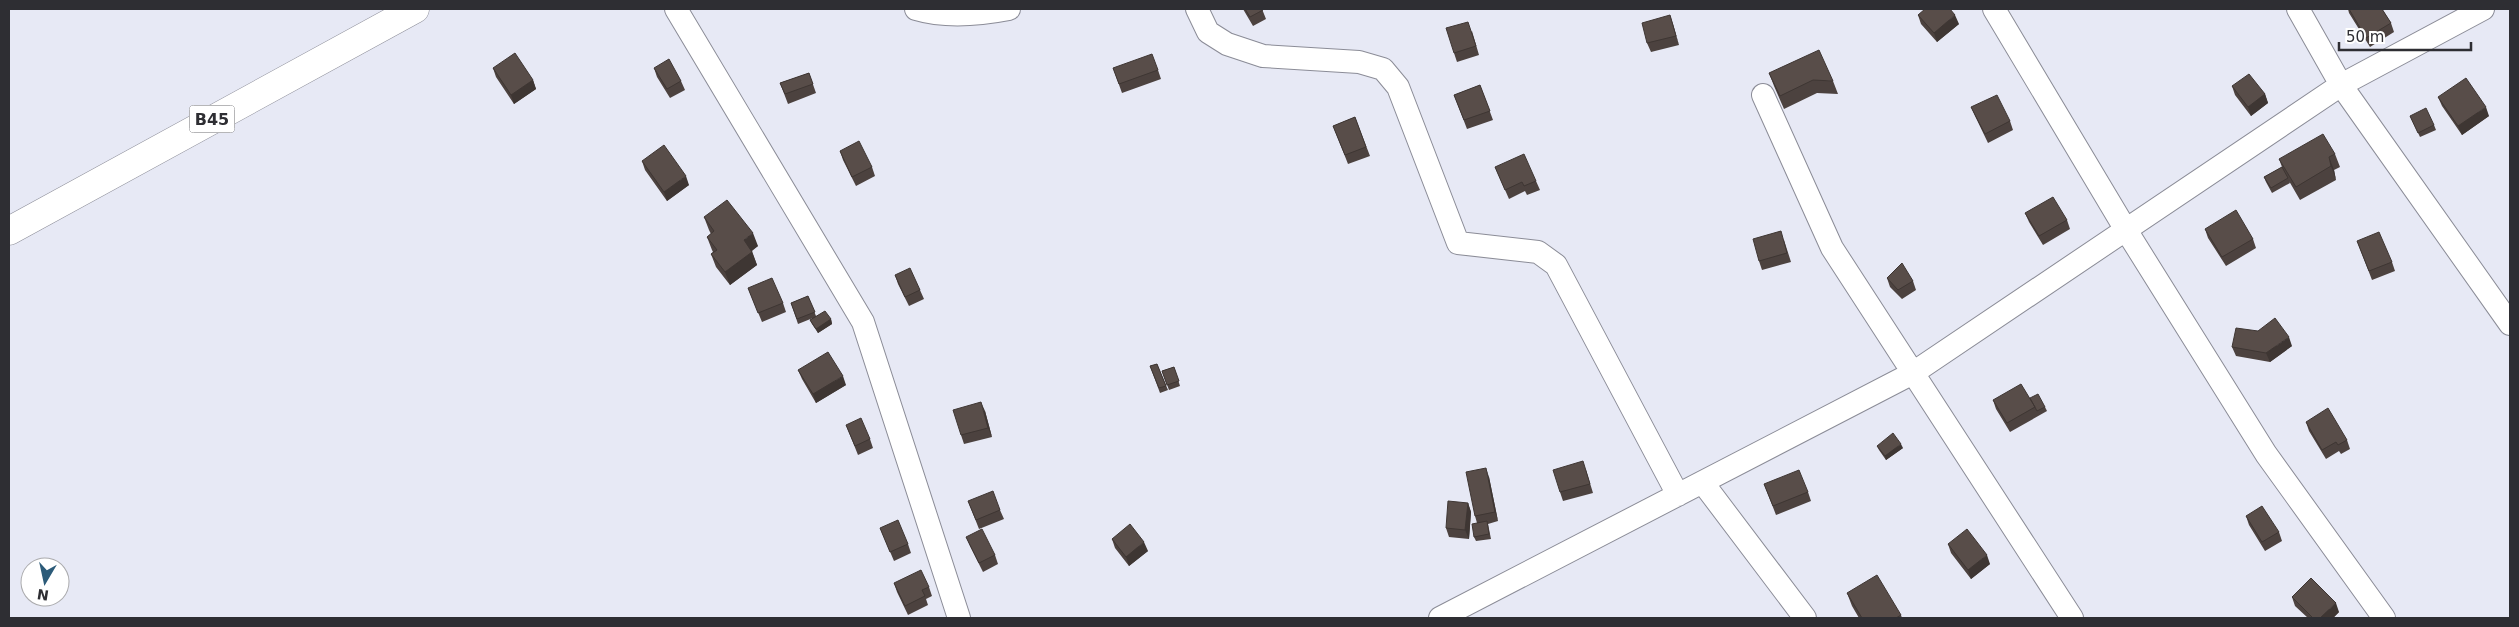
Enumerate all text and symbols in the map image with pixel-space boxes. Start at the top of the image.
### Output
scale bar [2339,20,2472,52]
text: 50 m [2346,28,2384,46]
road number: B45 [190,106,234,132]
north arrow [20,557,70,607]
text: N [36,586,50,604]

